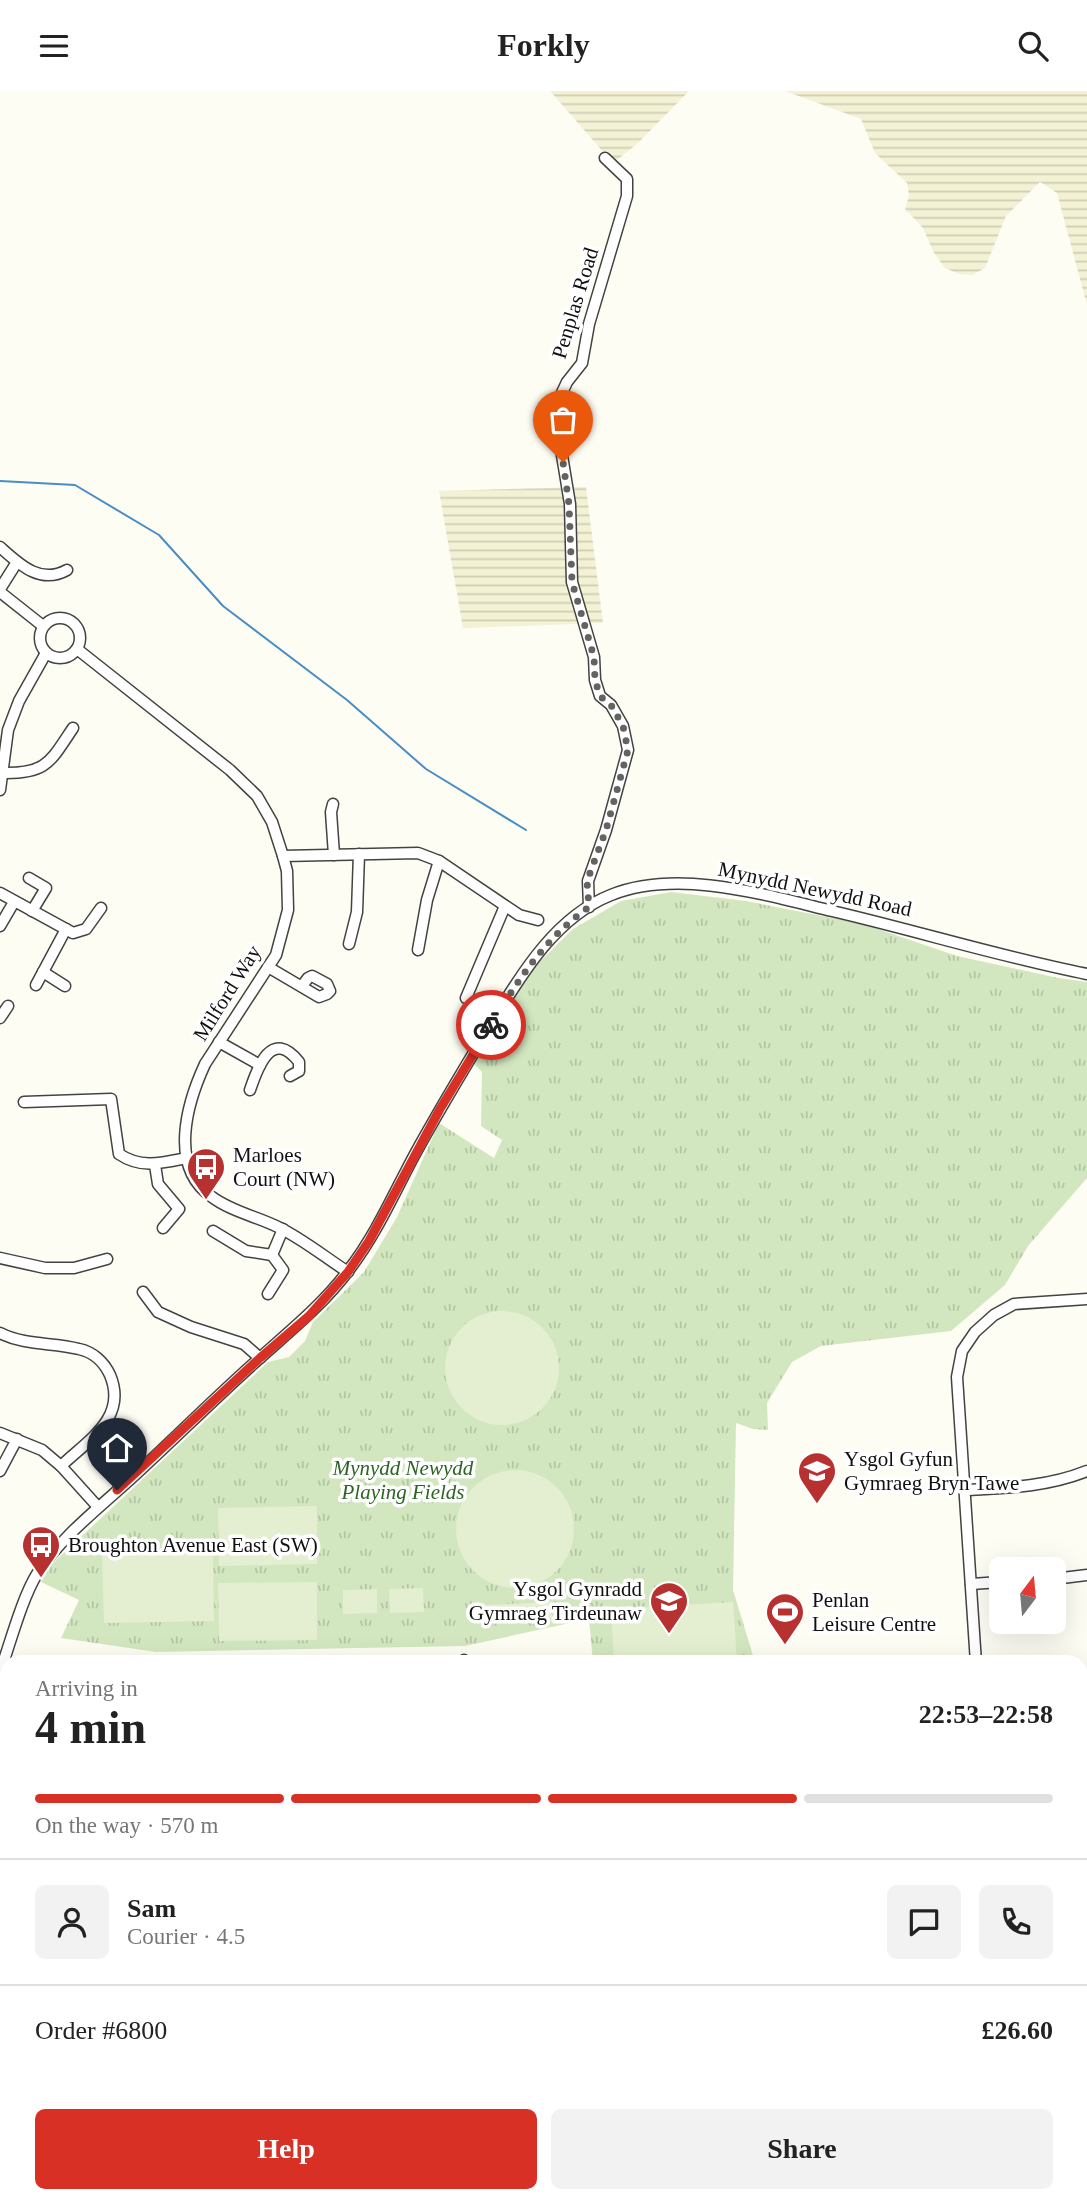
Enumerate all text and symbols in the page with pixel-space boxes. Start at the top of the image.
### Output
icon: menu [35,27,73,65]
text: Forkly [497,27,590,63]
icon: search [1014,27,1052,65]
street label: Penplas Road [547,244,603,361]
pin [533,390,593,462]
icon: bag [544,401,582,439]
street label: Mynydd Newydd Road [716,857,914,921]
street label: Milford Way [188,940,266,1045]
courier [456,990,526,1060]
icon: bike [472,1006,510,1044]
place label: Marloes Court (NW) [233,1143,335,1191]
bus stop icon: Marloes Court (NW) [185,1146,227,1201]
pin [87,1418,147,1490]
icon: home [98,1429,136,1467]
place label: Ysgol Gyfun Gymraeg Bryn Tawe [844,1447,1019,1495]
school or university icon: Ysgol Gyfun Gymraeg Bryn Tawe [796,1450,838,1505]
park label: Mynydd Newydd Playing Fields [332,1456,474,1504]
bus stop icon: Broughton Avenue East (SW) [20,1524,62,1579]
place label: Broughton Avenue East (SW) [68,1533,318,1557]
north arrow [989,1557,1066,1635]
map controls [989,1557,1066,1634]
place label: Ysgol Gynradd Gymraeg Tirdeunaw [469,1577,643,1625]
school or university icon: Ysgol Gynradd Gymraeg Tirdeunaw [648,1580,690,1635]
place label: Penlan Leisure Centre [812,1588,936,1636]
sports icon: Penlan Leisure Centre [764,1591,806,1646]
text: Arriving in [35,1676,138,1701]
text: 22:53–22:58 [919,1700,1053,1729]
text: 4 min [35,1702,146,1753]
text: On the way · 570 m [35,1813,218,1838]
button: person [35,1885,109,1959]
button: chat [887,1885,961,1959]
button: phone [979,1885,1053,1959]
text: Sam [127,1894,176,1923]
text: Courier · 4.5 [127,1924,245,1949]
text: Order #6800 [35,2016,167,2045]
text: £26.60 [982,2016,1053,2045]
button: Help [35,2109,537,2189]
button: Share [551,2109,1053,2189]

